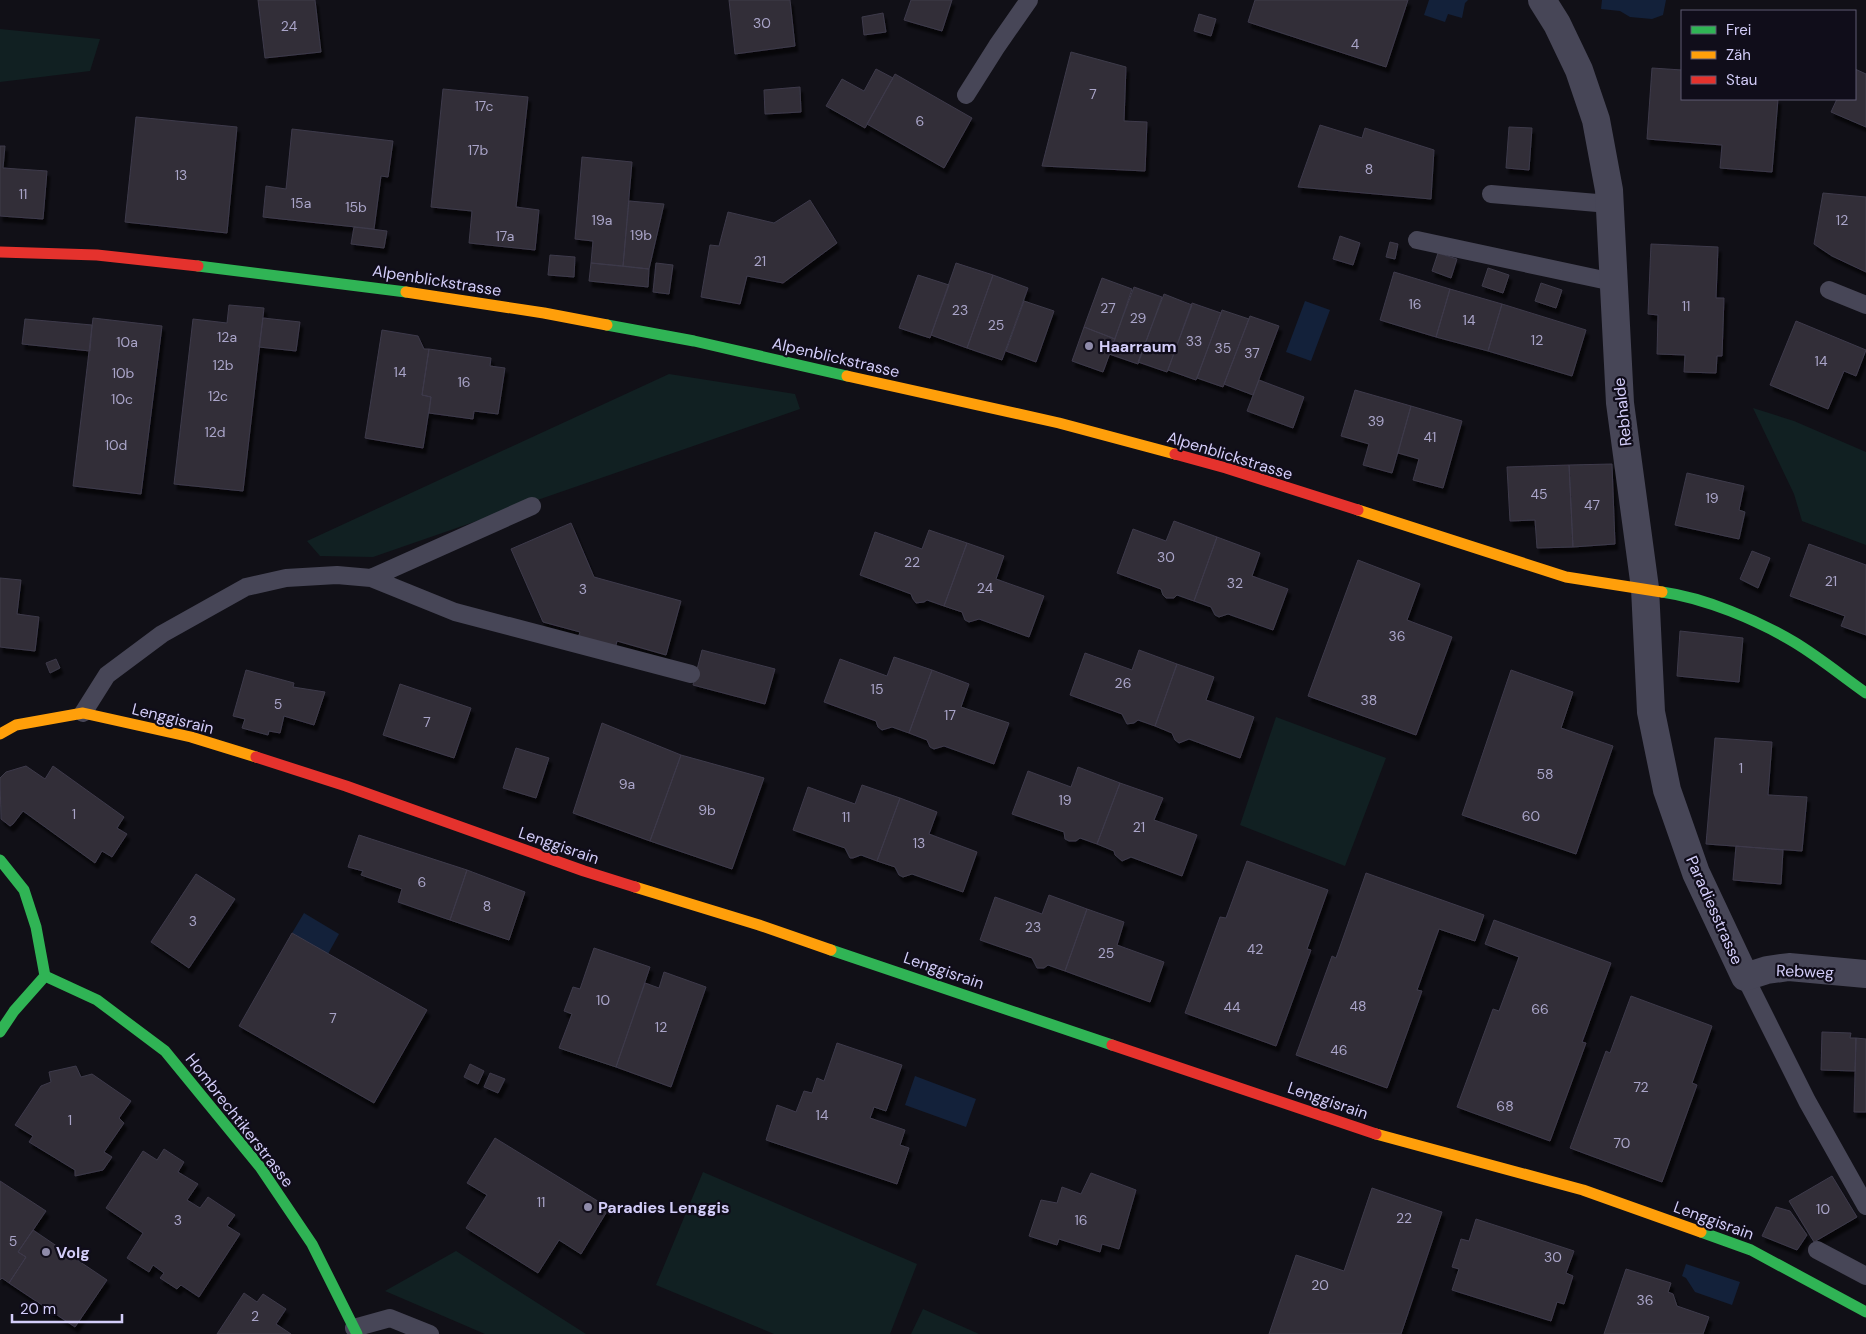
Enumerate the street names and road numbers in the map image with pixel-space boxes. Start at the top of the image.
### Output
street label: Alpenblickstrasse [371,260,503,301]
street label: Alpenblickstrasse [770,333,902,382]
street label: Rebhalde [1608,377,1637,447]
street label: Alpenblickstrasse [1164,426,1295,485]
street label: Lenggisrain [130,698,216,739]
street label: Lenggisrain [516,822,602,869]
street label: Paradiesstrasse [1681,853,1748,968]
street label: Lenggisrain [901,947,987,994]
street label: Rebweg [1776,960,1834,983]
street label: Hombrechtikerstrasse [181,1049,298,1191]
street label: Lenggisrain [1285,1077,1371,1124]
street label: Lenggisrain [1671,1196,1757,1245]

